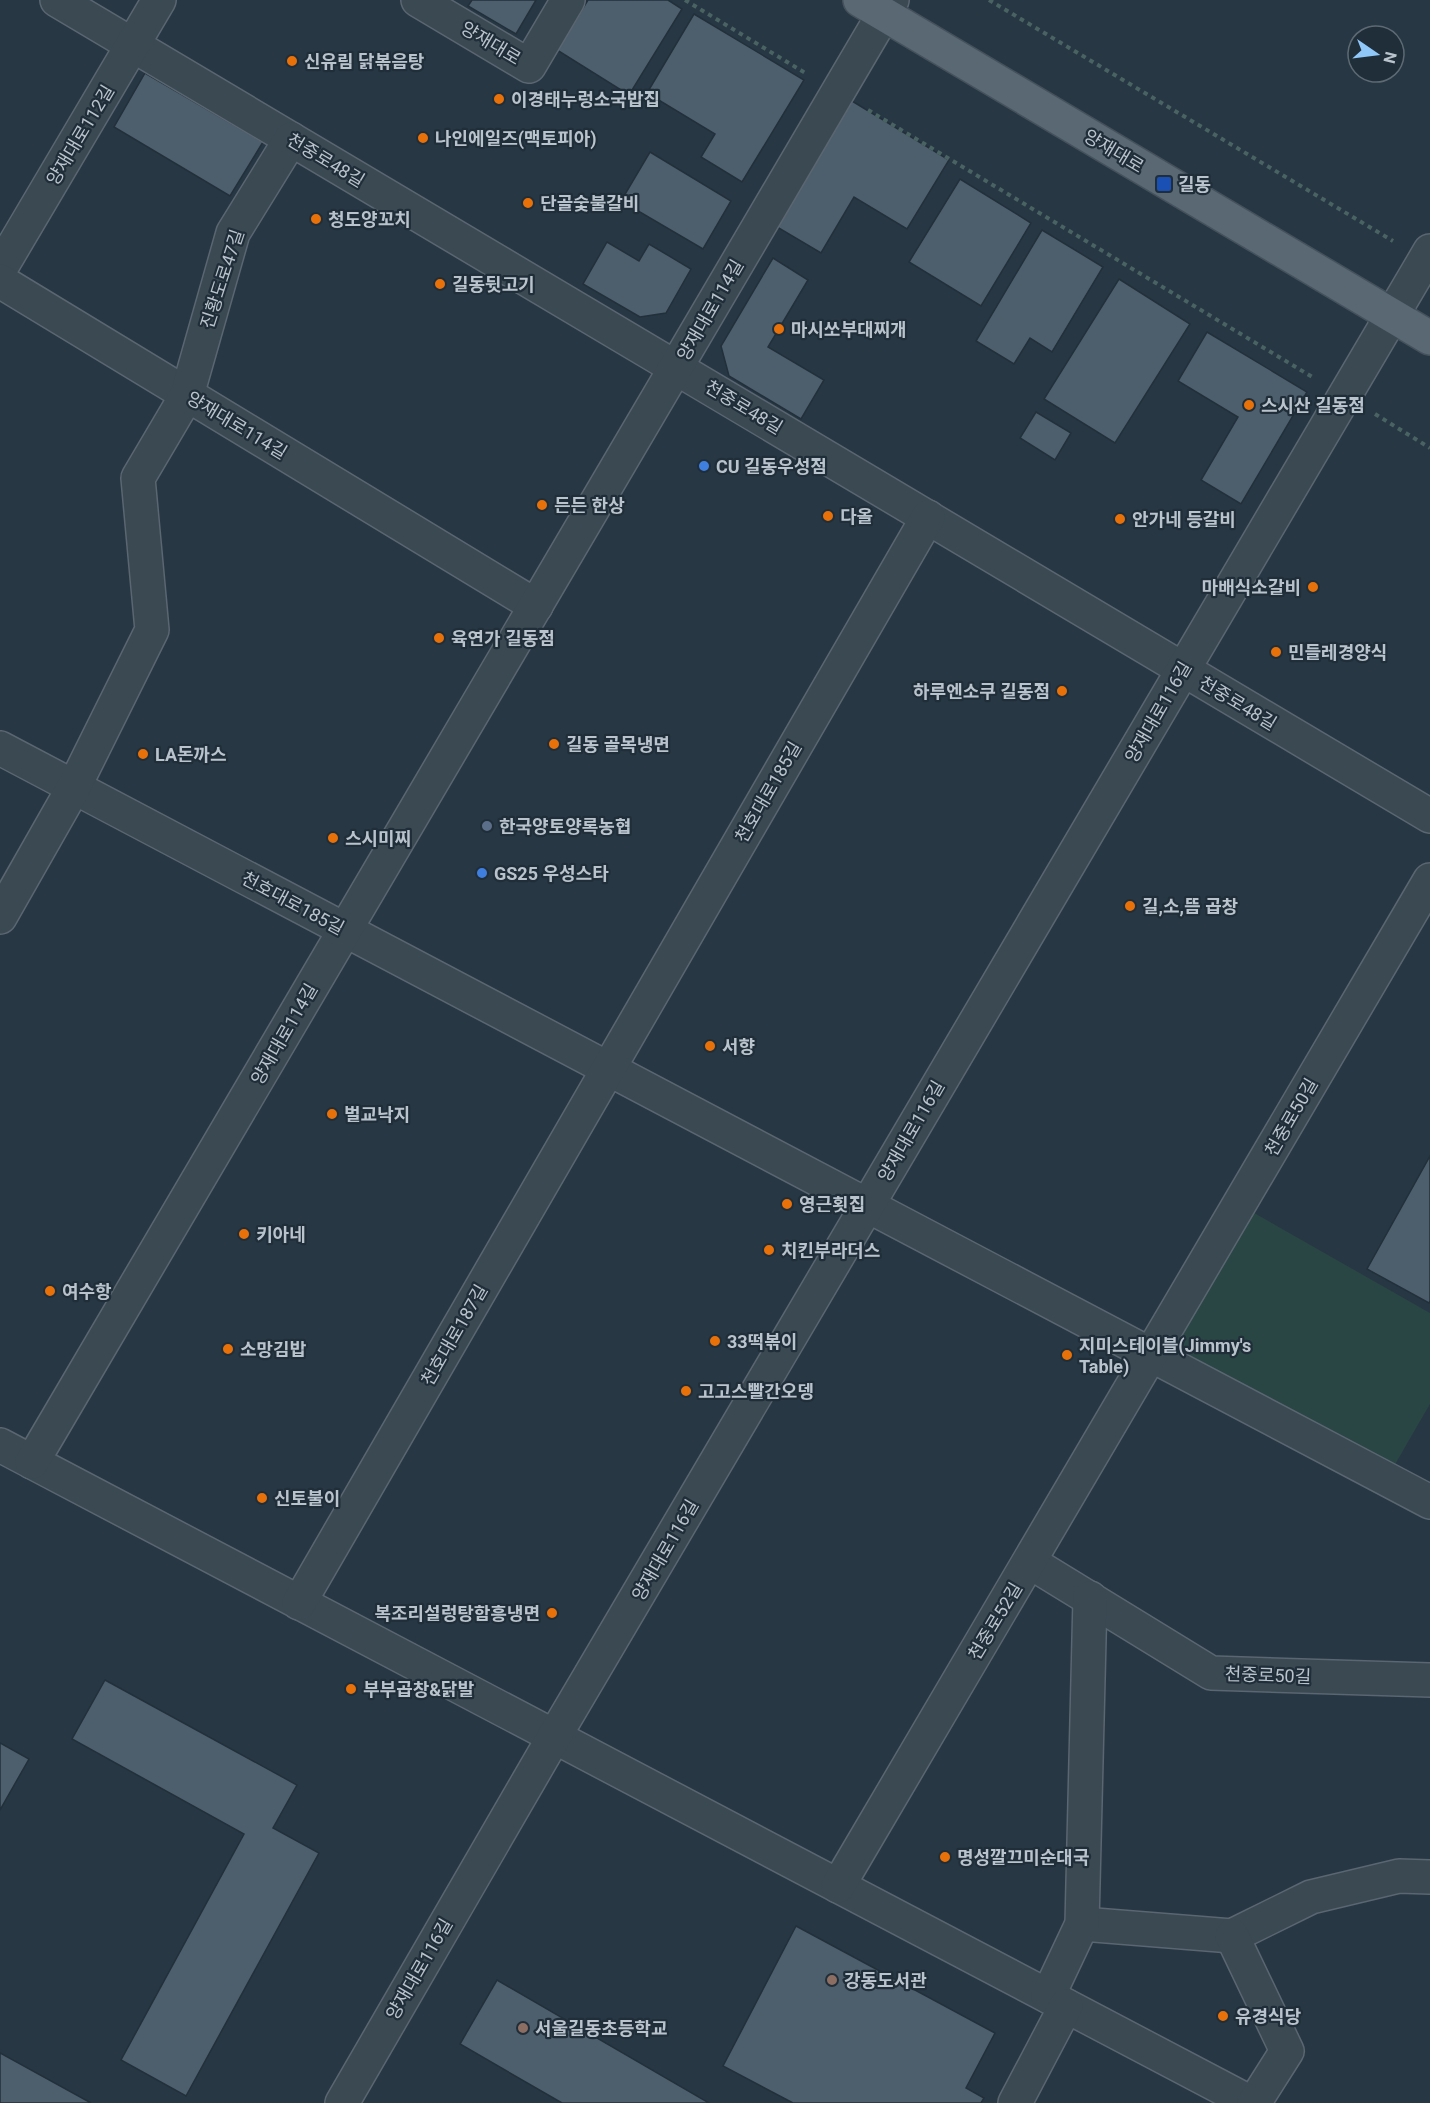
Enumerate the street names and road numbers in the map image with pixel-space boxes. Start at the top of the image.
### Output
street label: 양재대로 [457,17,525,69]
street label: 양재대로112길 [42,81,118,189]
street label: 양재대로 [1080,125,1148,177]
street label: 천중로48길 [284,129,368,191]
street label: 진황도로47길 [196,227,248,331]
street label: 양재대로114길 [673,256,747,364]
street label: 천중로48길 [702,376,786,438]
street label: 양재대로114길 [183,387,291,463]
street label: 양재대로116길 [1121,658,1195,766]
street label: 천중로48길 [1196,672,1280,734]
street label: 천호대로185길 [731,738,805,846]
street label: 천호대로185길 [238,867,348,939]
street label: 양재대로114길 [247,980,321,1088]
street label: 천중로50길 [1260,1074,1322,1160]
street label: 양재대로116길 [874,1077,948,1185]
street label: 천호대로187길 [417,1281,491,1389]
street label: 양재대로116길 [628,1496,702,1604]
street label: 천중로52길 [964,1579,1026,1663]
street label: 천중로50길 [1224,1663,1312,1687]
street label: 양재대로116길 [382,1915,456,2023]

